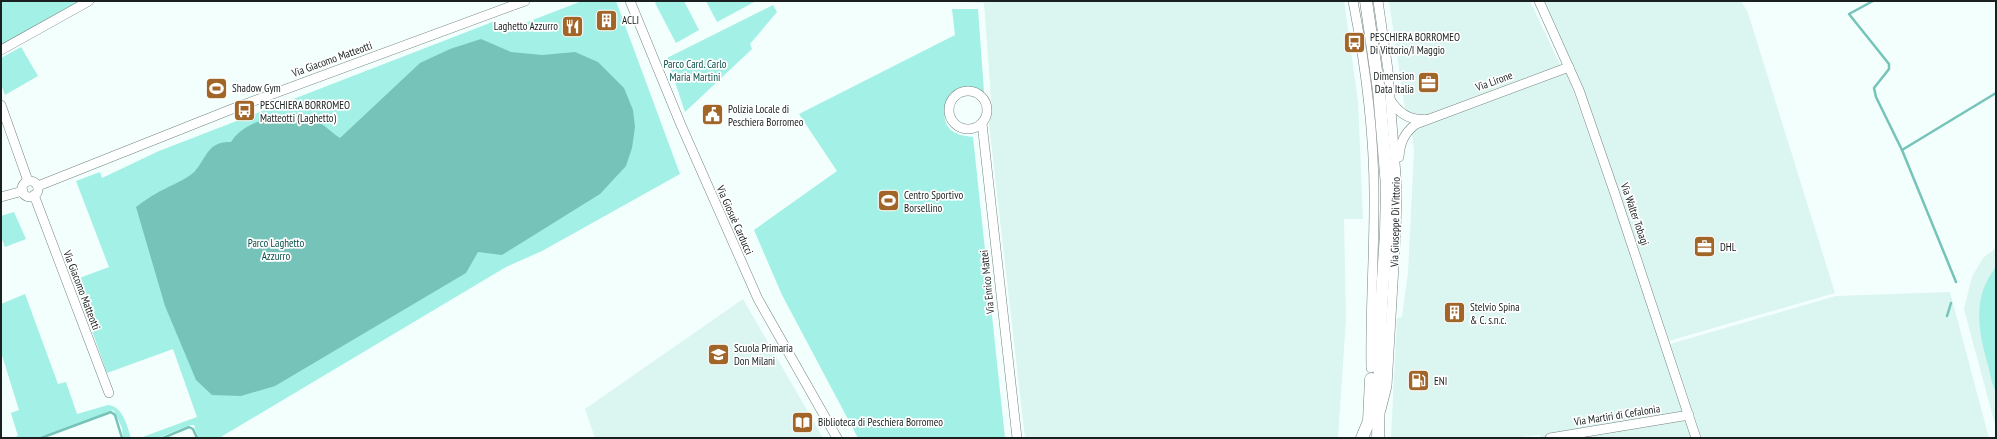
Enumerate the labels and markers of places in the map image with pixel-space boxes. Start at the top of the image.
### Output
building icon: ACLI [593,7,619,33]
restaurant icon: Laghetto Azzurro [560,13,586,39]
place label: ACLI [622,13,639,27]
place label: Laghetto Azzurro [494,19,558,33]
bus stop icon: PESCHIERA BORROMEO Di Vittorio/I Maggio [1342,30,1368,56]
place label: PESCHIERA BORROMEO Di Vittorio/I Maggio [1370,30,1460,57]
place label: Dimension Data Italia [1374,69,1414,96]
office icon: Dimension Data Italia [1416,69,1442,95]
sports icon: Shadow Gym [204,75,230,101]
place label: Shadow Gym [232,81,281,95]
bus stop icon: PESCHIERA BORROMEO Matteotti (Laghetto) [231,98,257,124]
place label: PESCHIERA BORROMEO Matteotti (Laghetto) [260,98,350,125]
public building icon: Polizia Locale di Peschiera Borromeo [700,102,726,128]
place label: Polizia Locale di Peschiera Borromeo [728,102,804,129]
sports icon: Centro Sportivo Borsellino [875,188,901,214]
place label: Centro Sportivo Borsellino [904,188,963,215]
office icon: DHL [1691,234,1717,260]
place label: DHL [1720,240,1737,254]
building icon: Stelvio Spina & C. s.n.c. [1441,300,1467,326]
place label: Stelvio Spina & C. s.n.c. [1470,300,1520,327]
school or university icon: Scuola Primaria Don Milani [706,341,732,367]
place label: Scuola Primaria Don Milani [734,341,793,368]
fuel station icon: ENI [1406,368,1432,394]
place label: ENI [1434,374,1447,388]
library icon: Biblioteca di Peschiera Borromeo [789,409,815,435]
place label: Biblioteca di Peschiera Borromeo [818,415,943,429]

